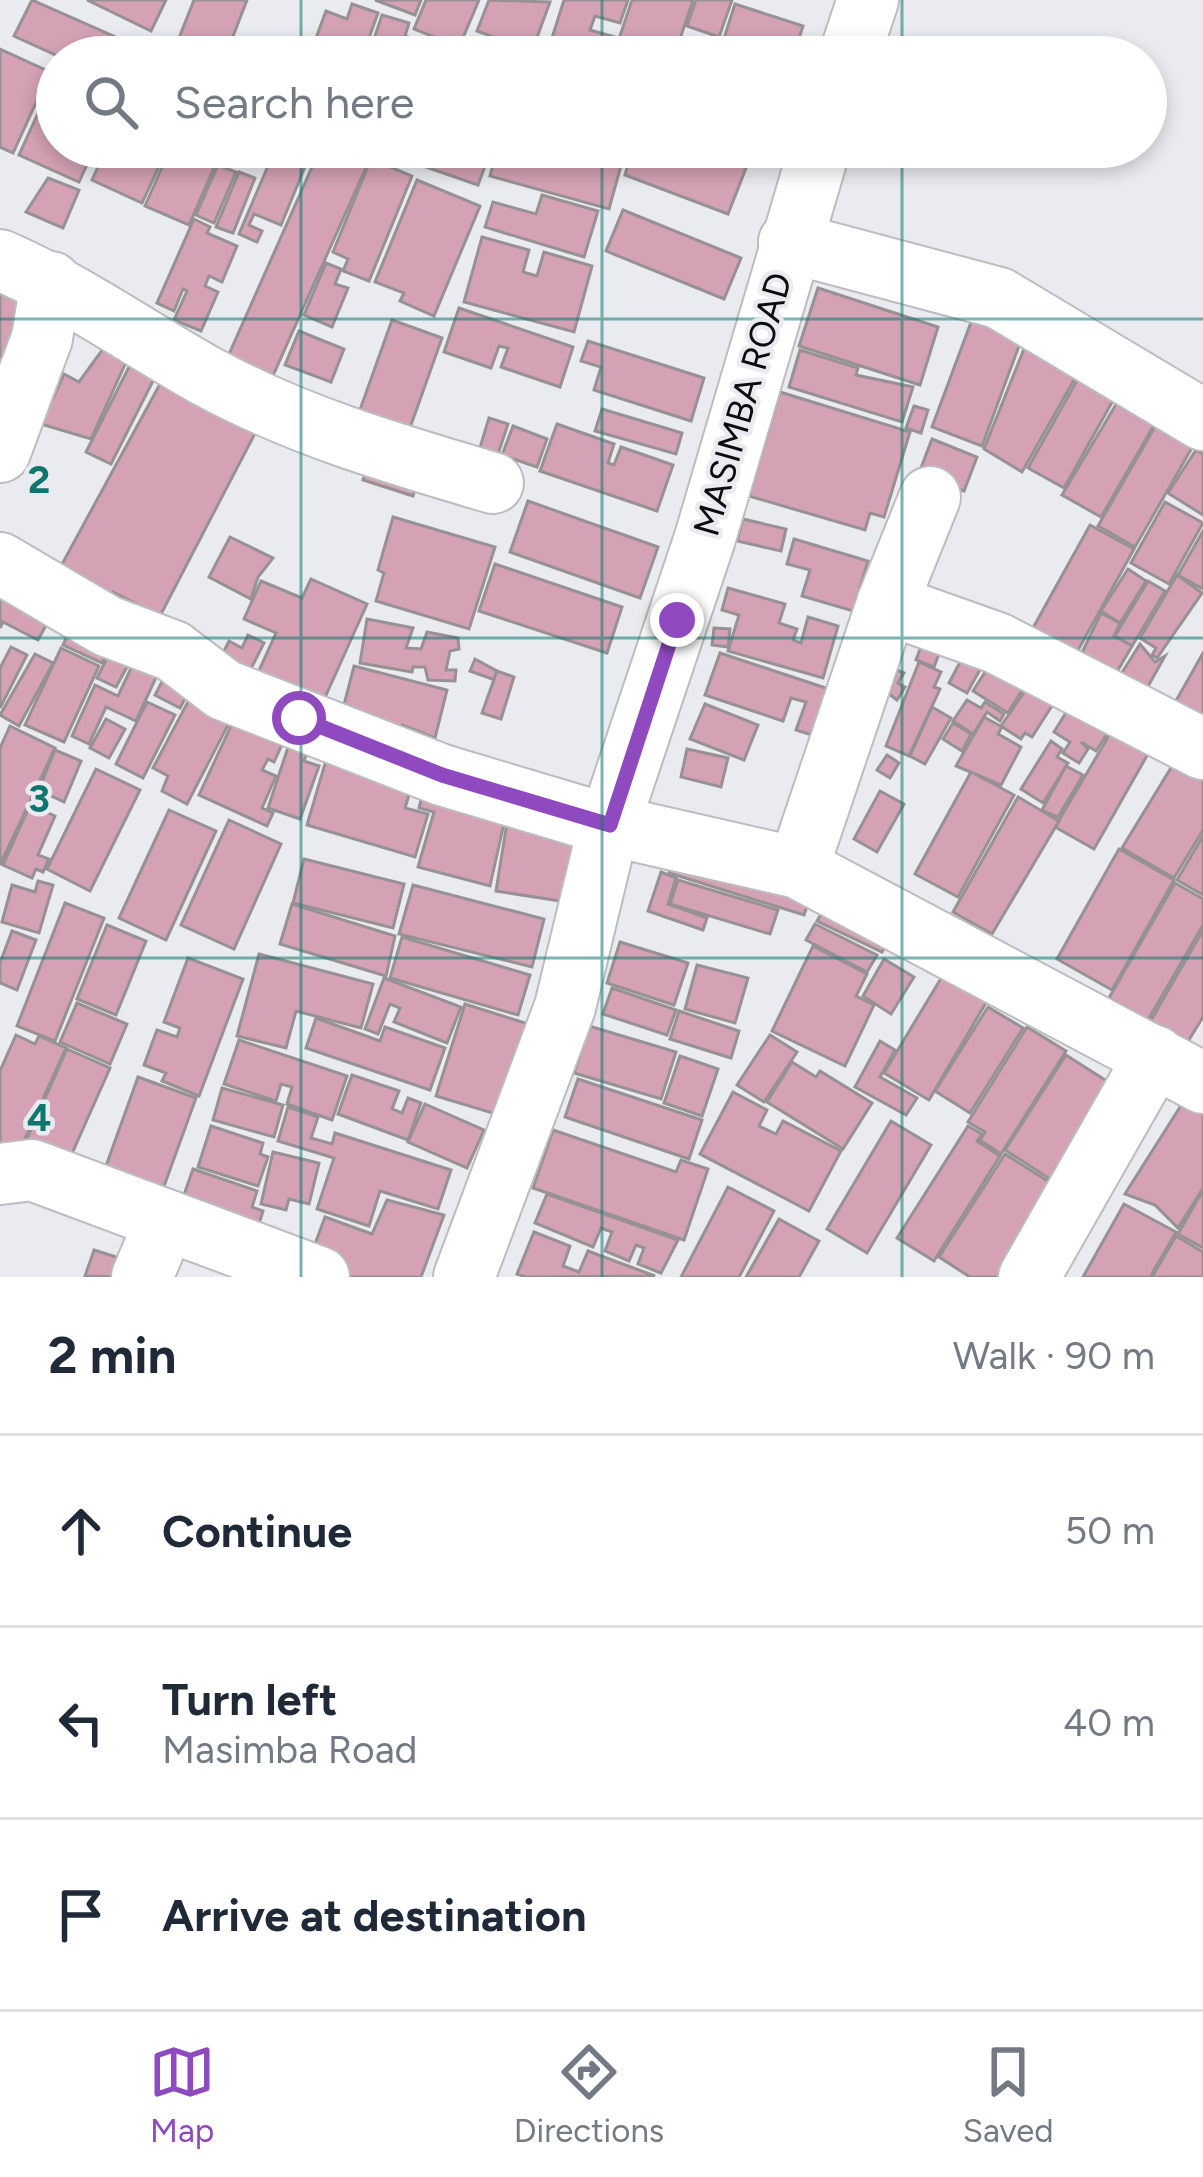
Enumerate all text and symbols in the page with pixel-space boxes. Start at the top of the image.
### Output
search box [36,36,1167,168]
icon: search [78,69,144,135]
text: Search here [174,75,414,129]
street label: MASIMBA ROAD [684,267,801,541]
text: 2 [28,456,50,503]
route end [650,593,704,647]
route start [272,691,326,745]
text: 3 [28,775,50,822]
text: 4 [27,1094,51,1141]
text: 2 min [48,1325,176,1386]
text: Walk · 90 m [953,1332,1155,1379]
icon: ahead [48,1498,114,1564]
text: Continue [162,1504,352,1558]
text: 50 m [1065,1507,1155,1554]
text: Turn left [162,1672,337,1726]
icon: left [48,1690,114,1756]
text: 40 m [1063,1699,1155,1746]
text: Masimba Road [162,1726,417,1773]
icon: arrive [48,1882,114,1948]
text: Arrive at destination [162,1888,586,1942]
tab: Map [149,2039,215,2150]
tab: Directions [514,2039,664,2150]
tab: Saved [963,2039,1054,2150]

